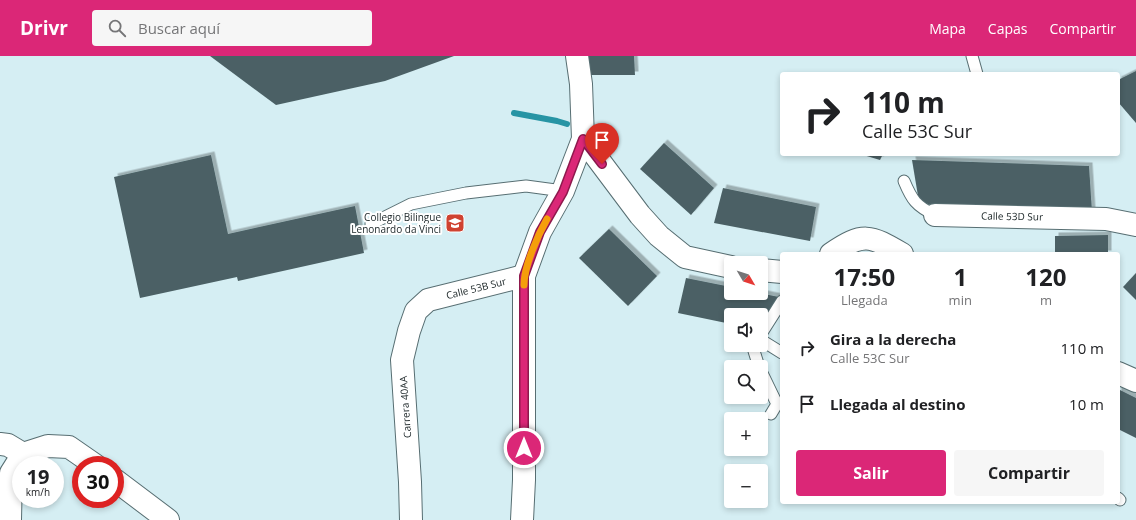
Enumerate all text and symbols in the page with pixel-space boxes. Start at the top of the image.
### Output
search box [92,10,372,46]
text: Drivr [20,15,68,41]
icon: search [106,17,128,39]
text: Buscar aquí [138,18,220,38]
text: Mapa [929,19,966,38]
text: Capas [988,19,1027,38]
text: Compartir [1049,19,1116,38]
text: 110 m [862,83,945,121]
icon: right [796,88,848,140]
text: Calle 53C Sur [862,119,972,143]
pin [585,123,619,164]
icon: arrive [591,129,613,151]
street label: Calle 53D Sur [981,208,1043,224]
place label: Collegio Bilingue Lenonardo da Vinci [351,210,441,236]
school or university icon: Collegio Bilingue Lenonardo da Vinci [444,212,466,234]
north arrow [724,256,768,300]
map controls [724,256,768,508]
text: 17:50 [833,260,895,293]
text: 1 [953,260,967,293]
text: 120 [1025,260,1067,293]
street label: Calle 53B Sur [445,274,507,302]
text: Llegada [841,291,888,309]
text: min [949,291,972,309]
text: m [1040,291,1052,309]
button: sound [724,308,768,352]
text: Gira a la derecha [830,329,956,349]
icon: right [796,337,818,359]
text: 110 m [1060,338,1104,358]
text: Calle 53C Sur [830,349,910,367]
button: search [724,360,768,404]
street label: Carrera 40AA [396,375,414,438]
icon: arrive [796,393,818,415]
text: Llegada al destino [830,394,965,414]
text: 10 m [1069,394,1104,414]
button: + [724,412,768,456]
position arrow [503,427,545,469]
button: Salir [796,450,946,496]
button: Compartir [954,450,1104,496]
speed limit sign: 30 [72,456,124,508]
text: 19 [27,463,49,490]
button: − [724,464,768,508]
text: km/h [26,485,50,499]

